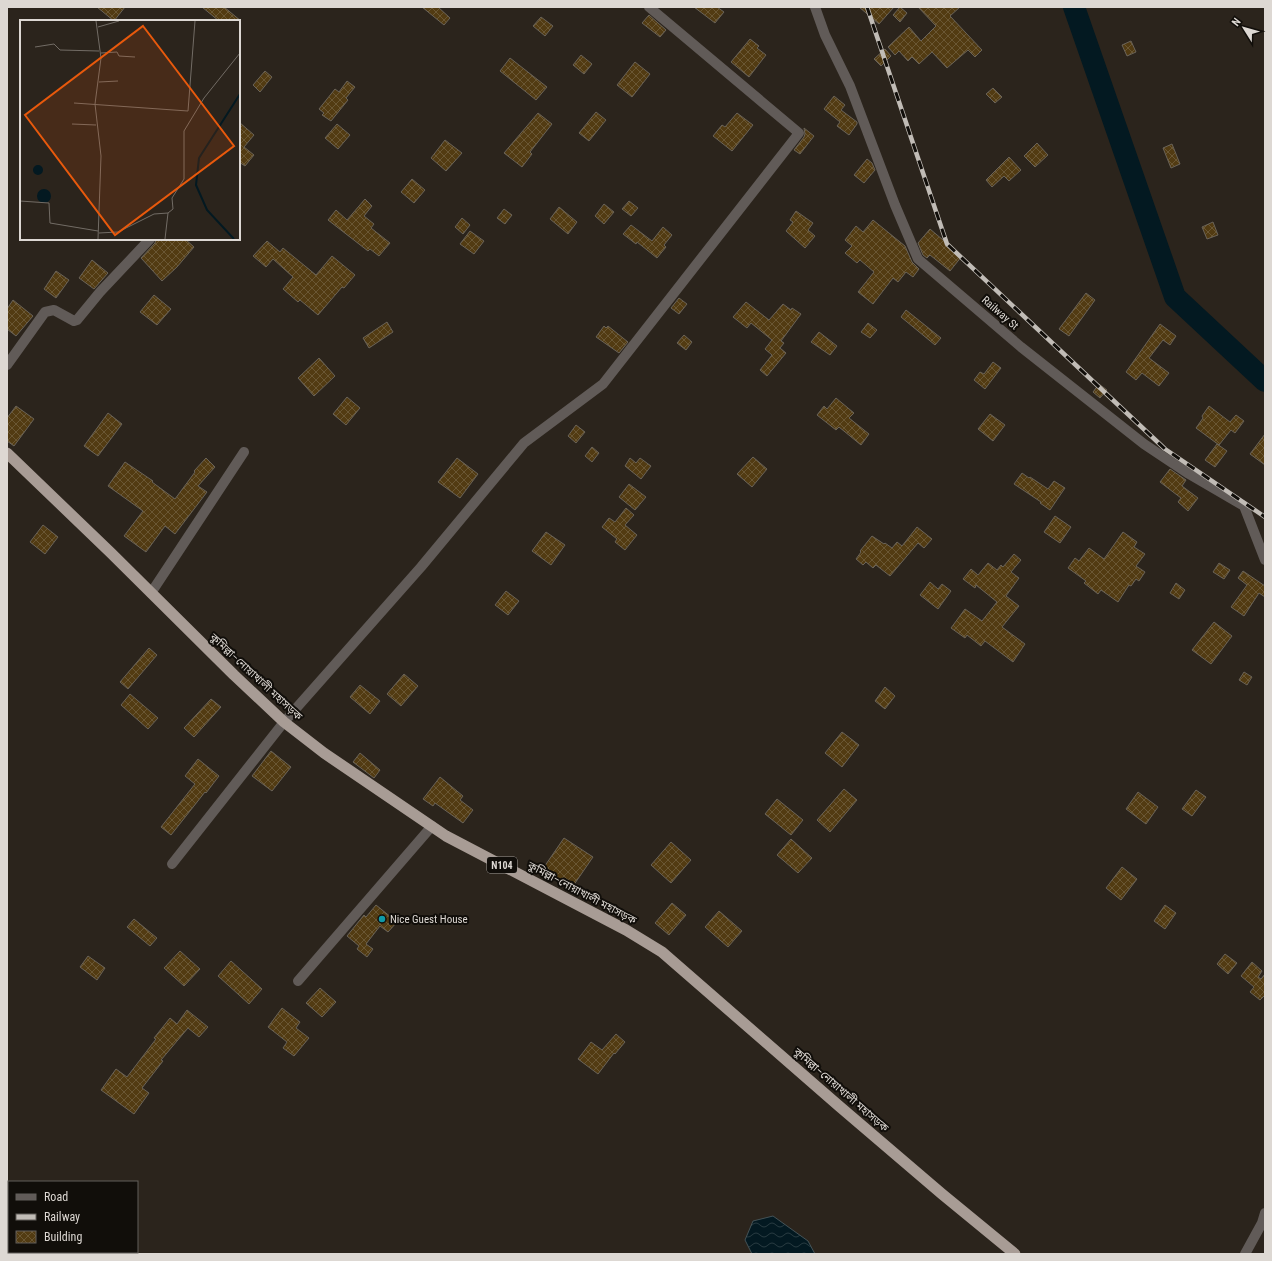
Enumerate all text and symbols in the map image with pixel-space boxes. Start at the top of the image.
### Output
north arrow [1224,8,1264,48]
text: N [1229,15,1244,29]
inset map [20,20,240,240]
street label: Railway St [979,293,1021,333]
street label: কুমিল্লা–নোয়াখালী মহাসড়ক [207,630,305,723]
road number: N104 [487,857,517,873]
street label: কুমিল্লা–নোয়াখালী মহাসড়ক [525,858,639,927]
place label: Nice Guest House [390,913,468,926]
marker: Nice Guest House [377,914,387,924]
street label: কুমিল্লা–নোয়াখালী মহাসড়ক [790,1045,891,1135]
legend [8,1181,138,1253]
text: Road [44,1190,68,1204]
text: Railway [44,1210,80,1224]
text: Building [44,1230,82,1244]

